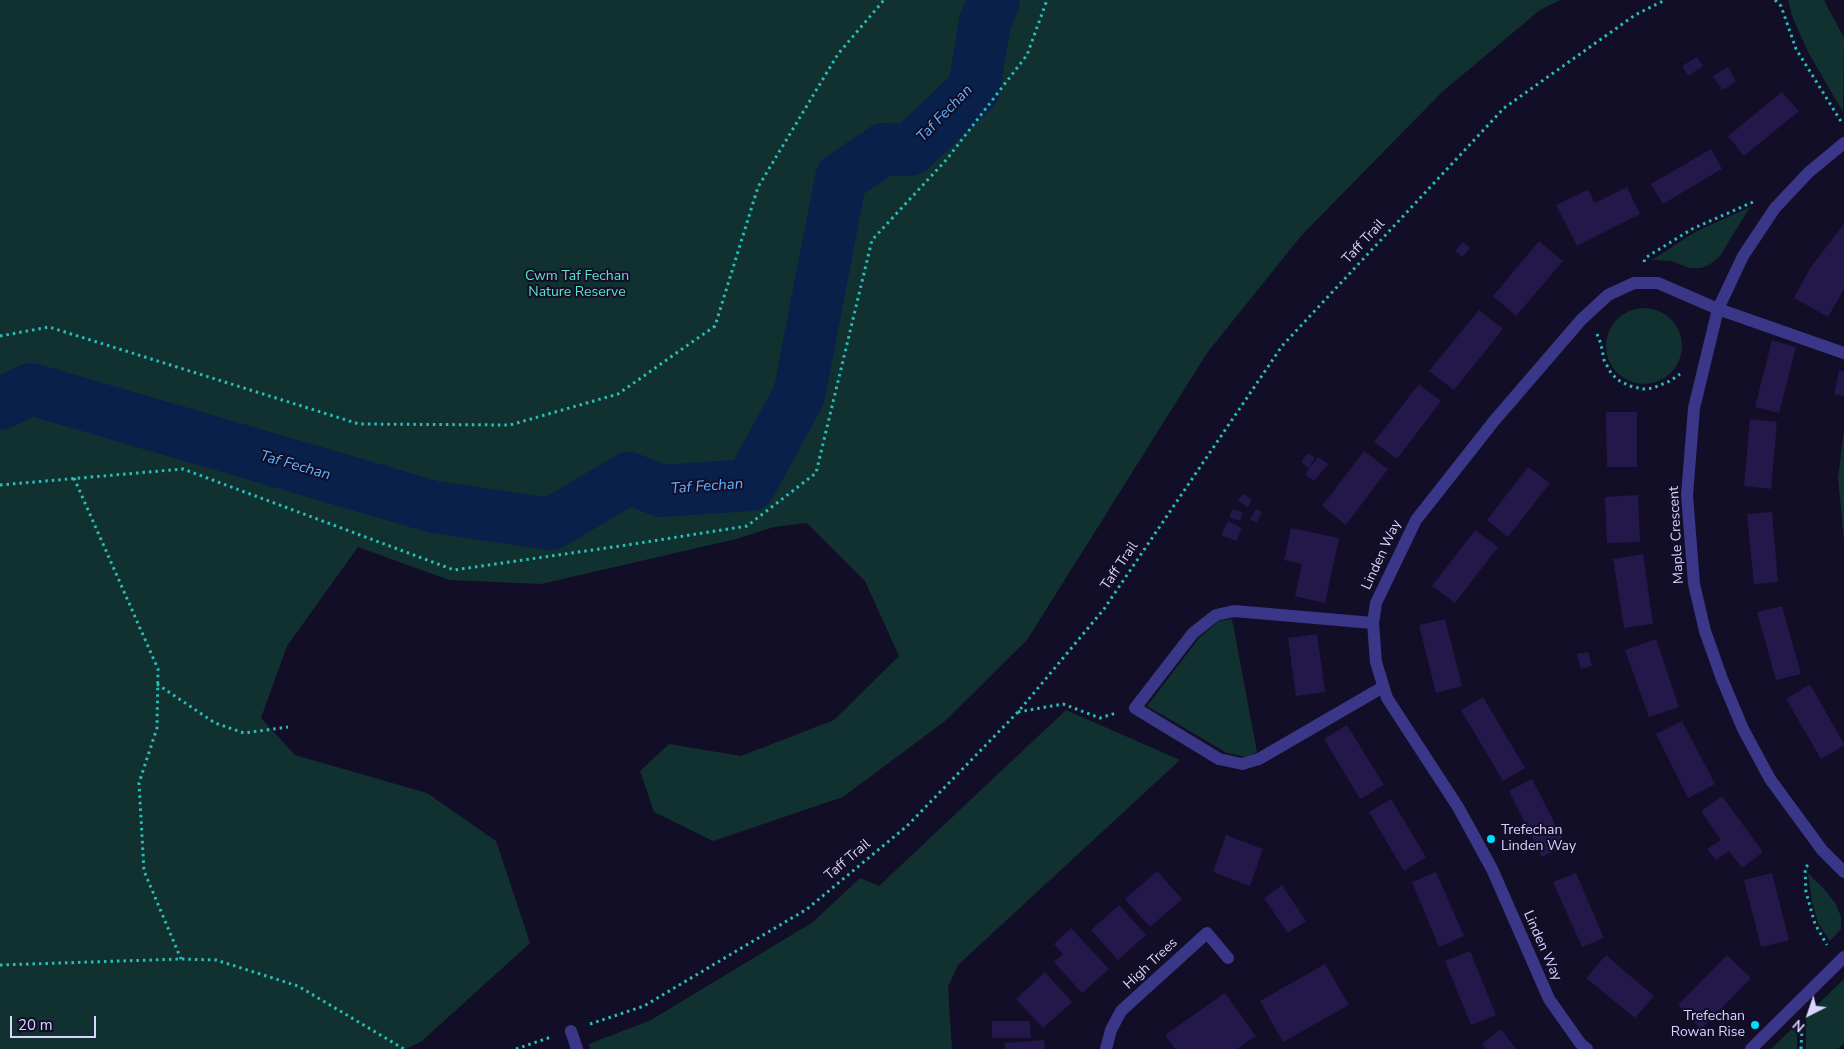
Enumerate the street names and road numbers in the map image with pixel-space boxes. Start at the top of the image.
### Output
street label: Taff Trail [1339,216,1389,268]
street label: Maple Crescent [1666,486,1688,584]
street label: Linden Way [1359,517,1405,593]
street label: Taff Trail [1098,539,1142,593]
street label: Taff Trail [822,836,874,884]
street label: Linden Way [1519,908,1565,984]
street label: High Trees [1121,935,1181,993]

